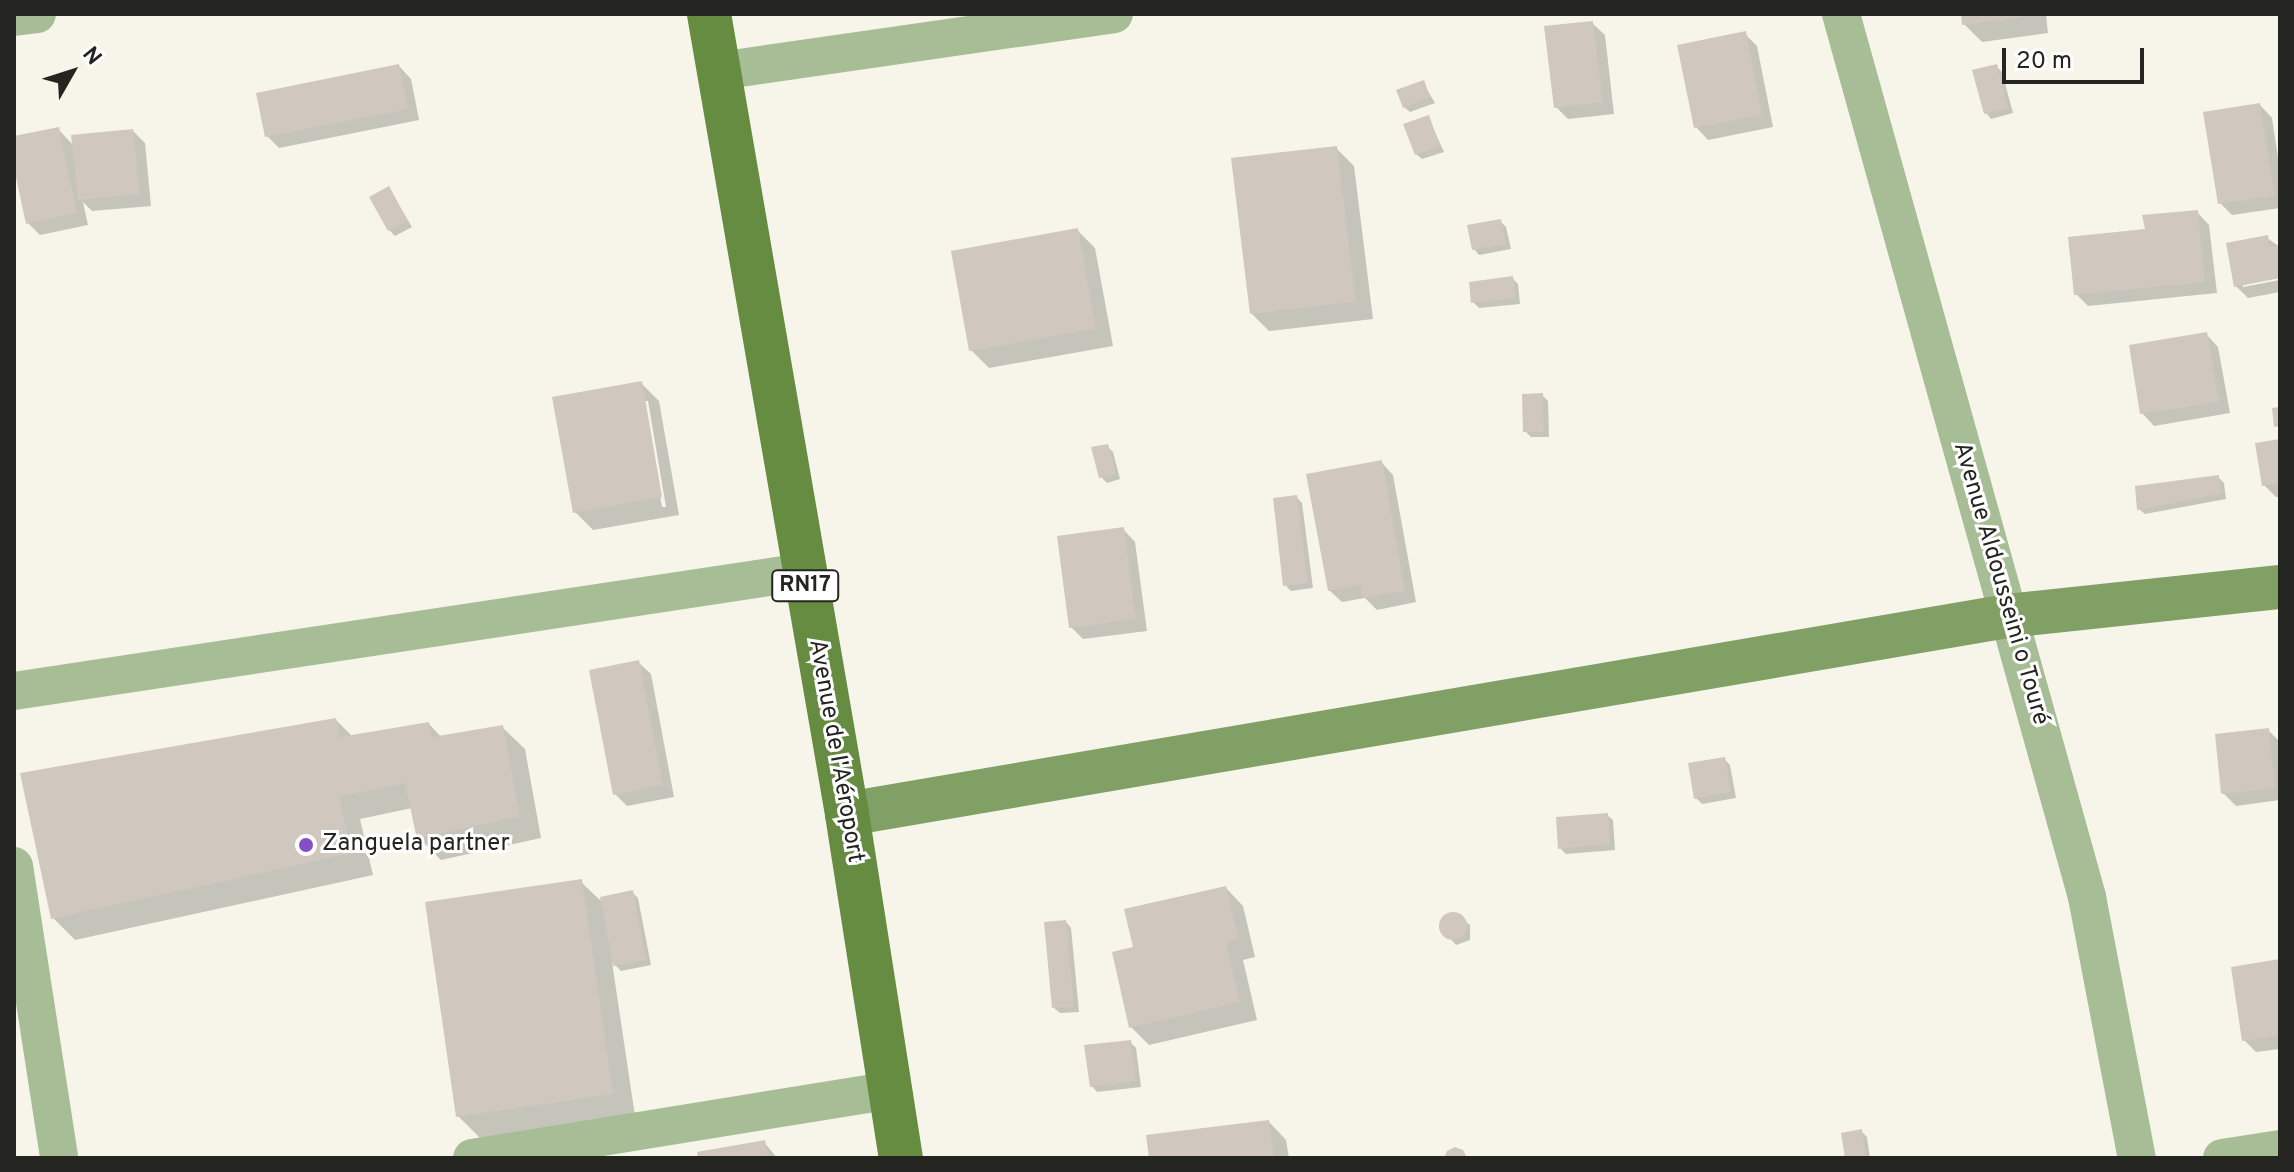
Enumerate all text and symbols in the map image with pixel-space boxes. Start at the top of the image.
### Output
north arrow [32,32,112,112]
scale bar [2006,32,2148,82]
text: N [76,42,106,71]
text: 20 m [2016,47,2072,77]
street label: Avenue Aldousseini o Touré [1946,438,2054,730]
road number: RN17 [771,568,839,604]
street label: Avenue de l'Aéroport [801,637,869,865]
place label: Zanguela partner [322,831,510,859]
marker: Zanguela partner [297,836,315,854]

